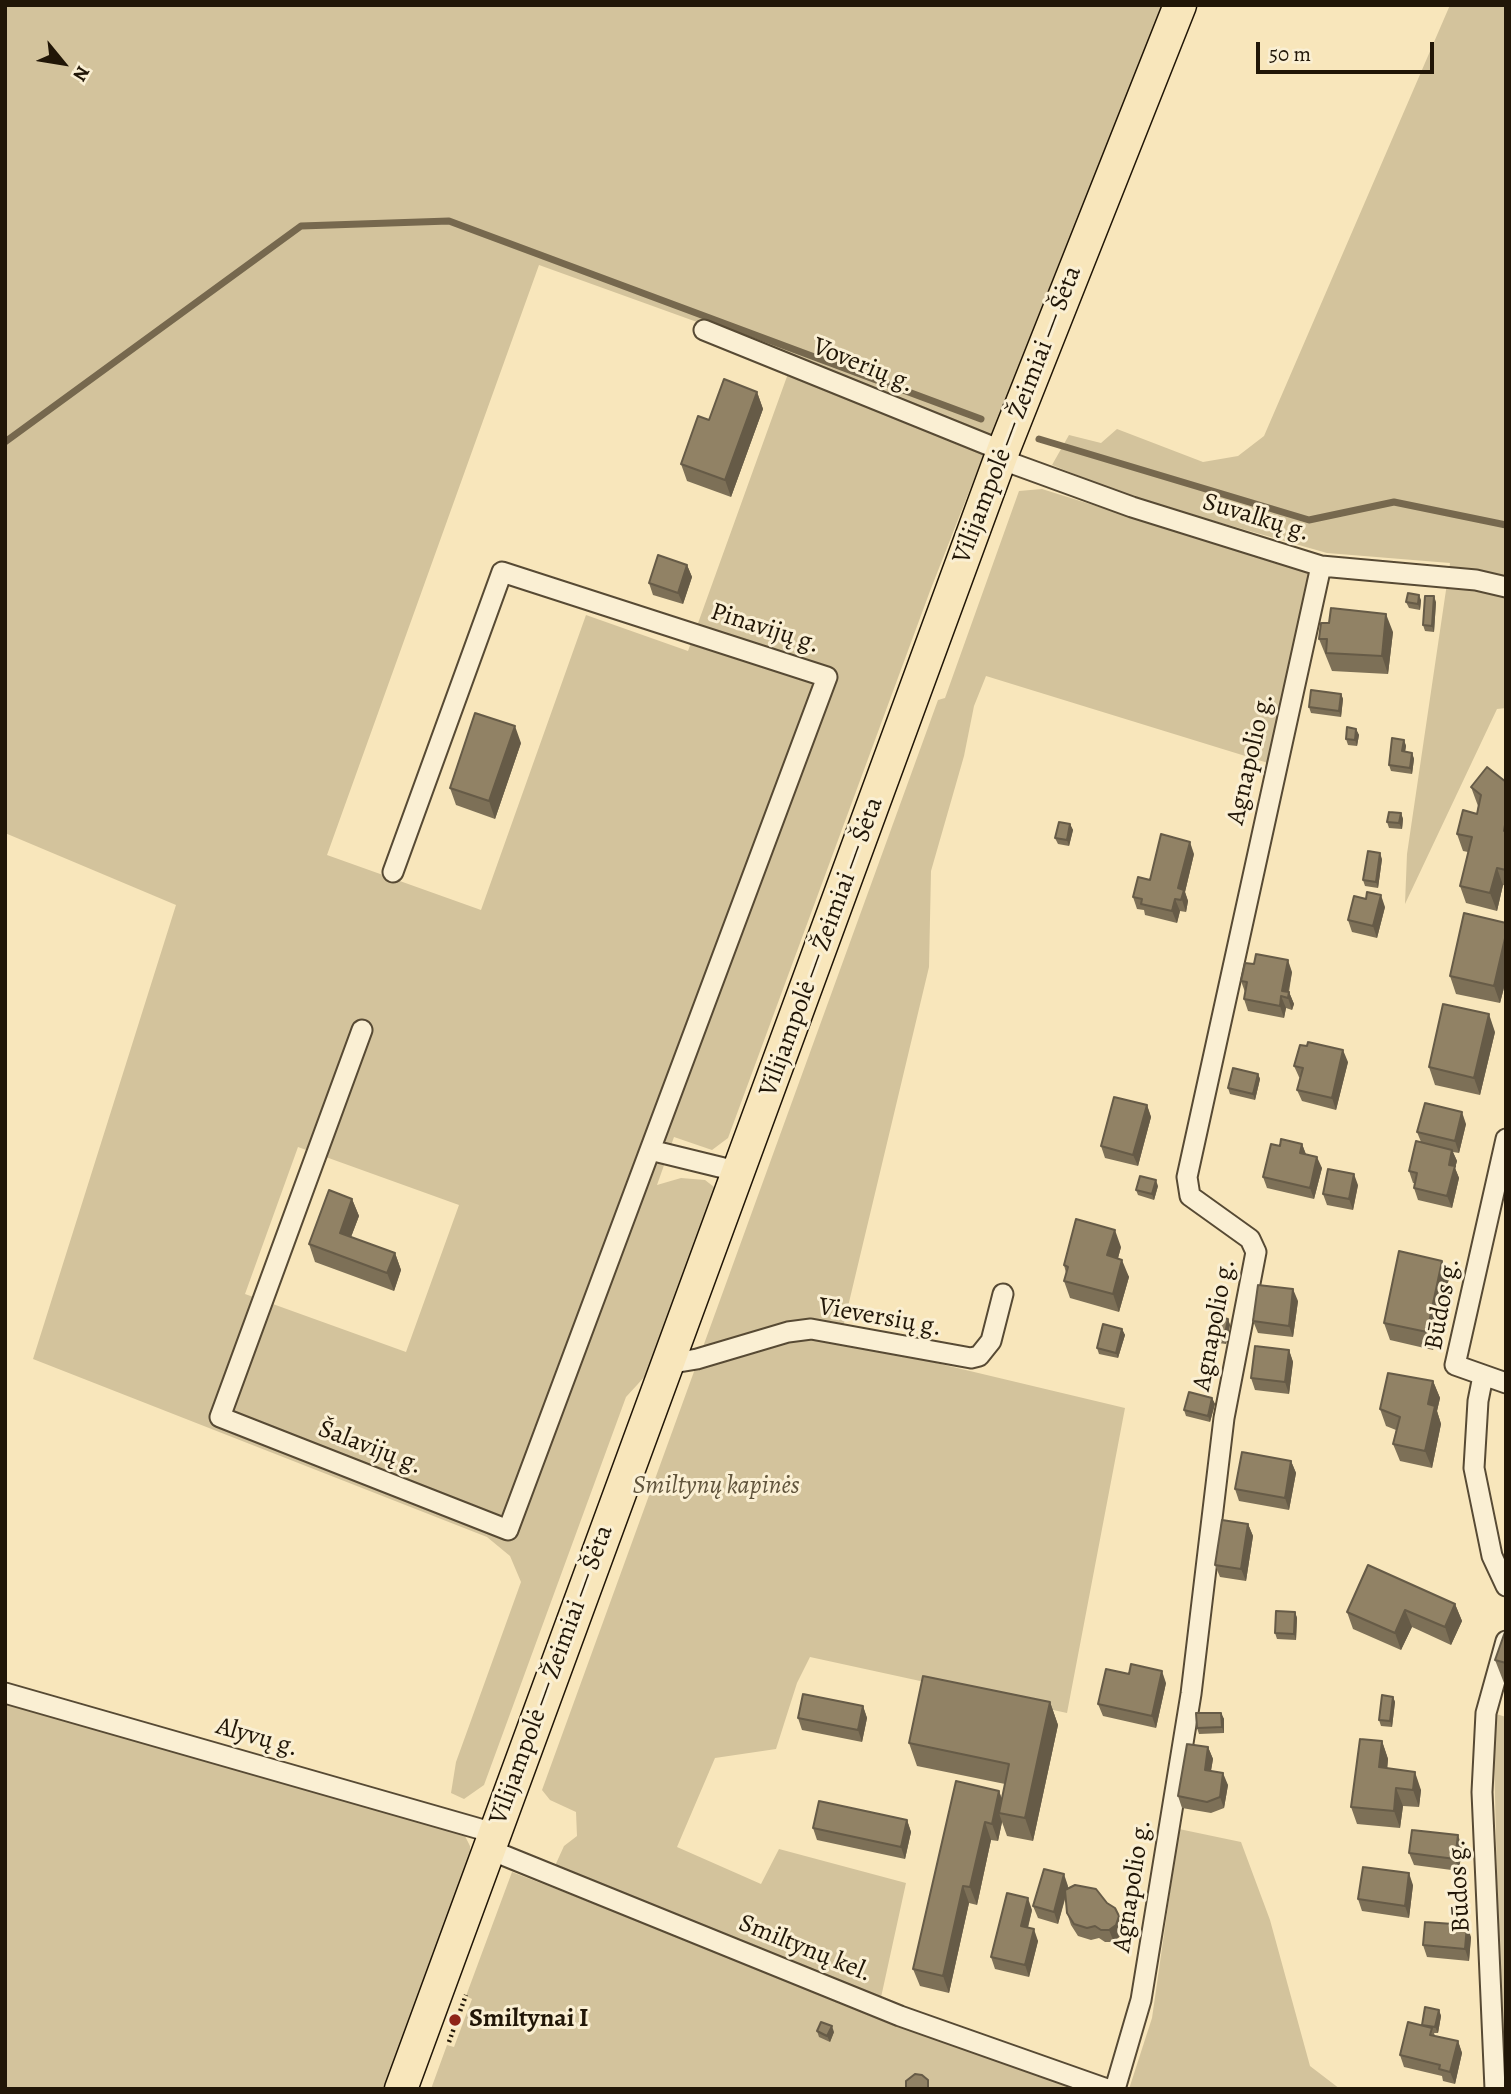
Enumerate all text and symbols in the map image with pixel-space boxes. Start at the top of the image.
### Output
north arrow [28,28,98,98]
scale bar [1259,28,1438,72]
text: 50 m [1269,40,1311,68]
text: N [66,61,96,86]
street label: Vilijampolė — Žeimiai — Šėta [947,262,1089,568]
street label: Voverių g. [808,332,918,400]
street label: Suvalkų g. [1199,487,1313,549]
street label: Pinavijų g. [707,597,823,661]
street label: Agnapolio g. [1221,690,1281,828]
street label: Vilijampolė — Žeimiai — Šėta [753,793,891,1101]
street label: Būdos g. [1419,1255,1467,1353]
street label: Agnapolio g. [1187,1256,1243,1394]
street label: Vieversių g. [816,1292,944,1344]
street label: Šalavijų g. [314,1414,426,1482]
park label: Smiltynų kapinės [632,1471,800,1503]
street label: Vilijampolė — Žeimiai — Šėta [483,1521,621,1829]
street label: Alyvų g. [212,1711,302,1765]
street label: Agnapolio g. [1107,1817,1159,1955]
street label: Būdos g. [1442,1839,1478,1933]
street label: Smiltynų kel. [734,1908,876,1990]
place label: Smiltynai I [469,2004,588,2036]
marker: Smiltynai I [447,2012,463,2028]

